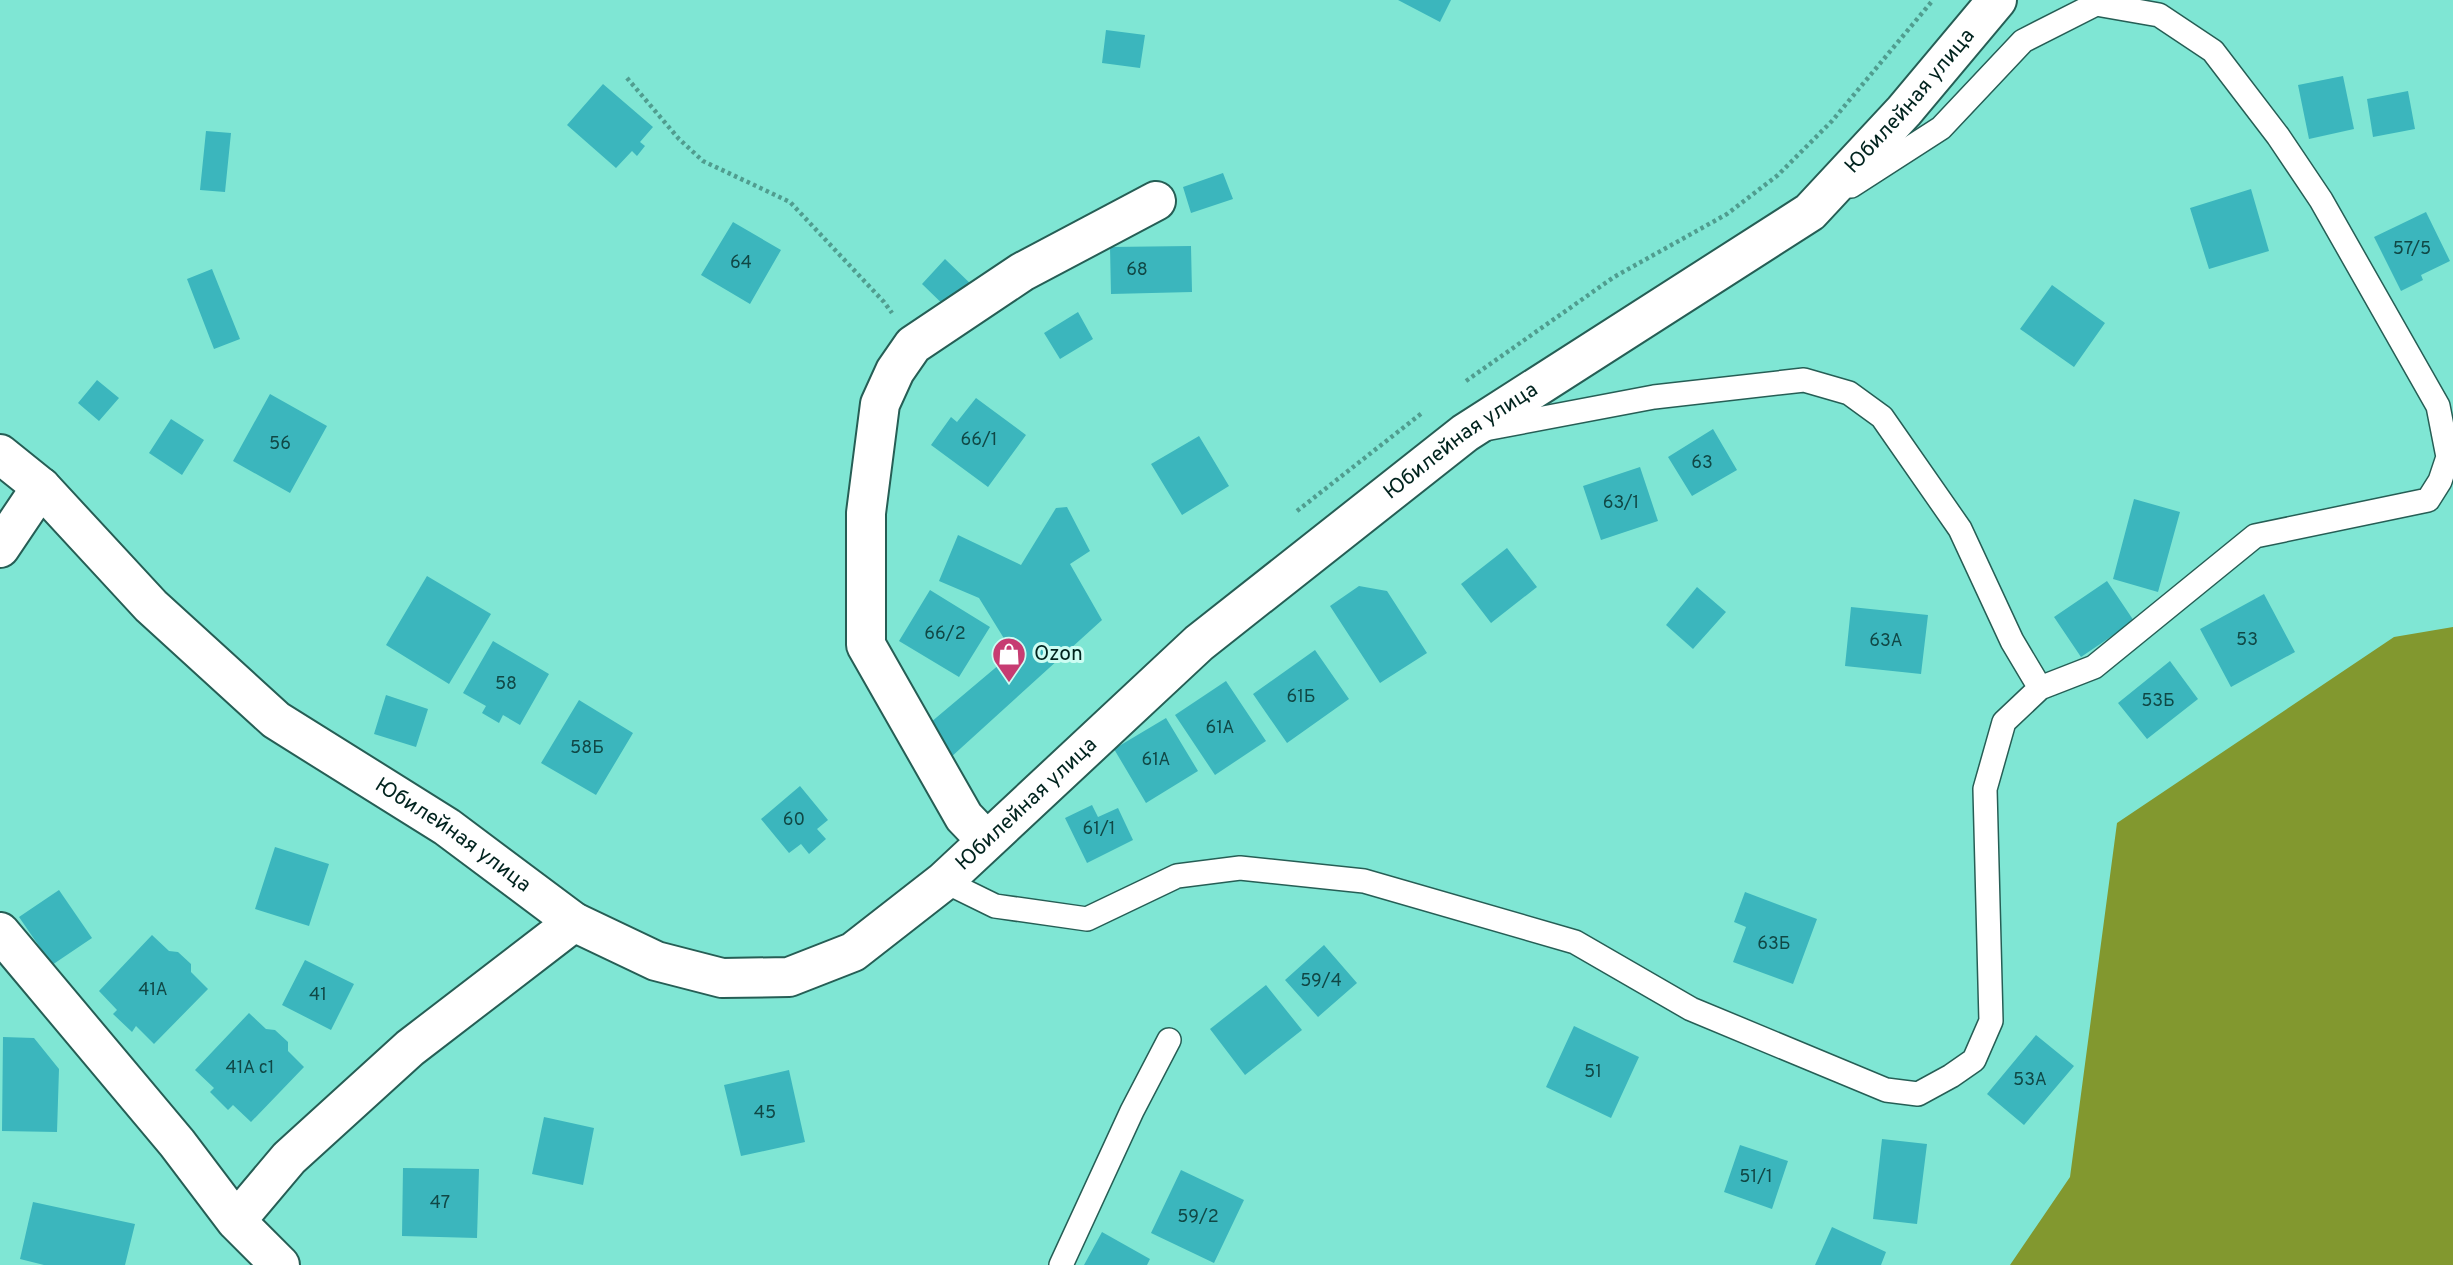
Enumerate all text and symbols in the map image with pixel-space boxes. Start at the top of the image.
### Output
street label: Юбилейная улица [1839,23,1981,179]
house number: 57/5 [2393,238,2431,261]
house number: 64 [730,252,752,275]
house number: 68 [1126,259,1148,282]
street label: Юбилейная улица [1378,376,1543,506]
house number: 66/1 [960,429,998,452]
house number: 56 [269,433,291,456]
house number: 63 [1691,452,1713,475]
house number: 63/1 [1603,492,1639,515]
house number: 66/2 [924,623,966,646]
house number: 53 [2236,629,2258,652]
house number: 63А [1869,630,1903,653]
shop icon: Ozon [990,635,1028,684]
place label: Ozon [1034,641,1083,668]
house number: 58 [495,673,517,696]
house number: 61Б [1286,686,1316,709]
house number: 53Б [2141,690,2175,713]
house number: 61А [1205,717,1235,740]
street label: Юбилейная улица [950,731,1103,877]
house number: 58Б [570,737,604,760]
house number: 61А [1141,749,1171,772]
street label: Юбилейная улица [370,772,536,899]
house number: 60 [783,809,805,832]
house number: 61/1 [1083,818,1116,841]
house number: 63Б [1757,933,1791,956]
house number: 59/4 [1300,970,1342,993]
house number: 41А [138,979,168,1002]
house number: 41 [309,984,327,1007]
house number: 41А с1 [226,1057,274,1080]
house number: 51 [1584,1061,1602,1084]
house number: 53А [2013,1069,2047,1092]
house number: 45 [754,1102,776,1125]
house number: 51/1 [1739,1166,1773,1189]
house number: 47 [430,1192,450,1215]
house number: 59/2 [1177,1206,1219,1229]

